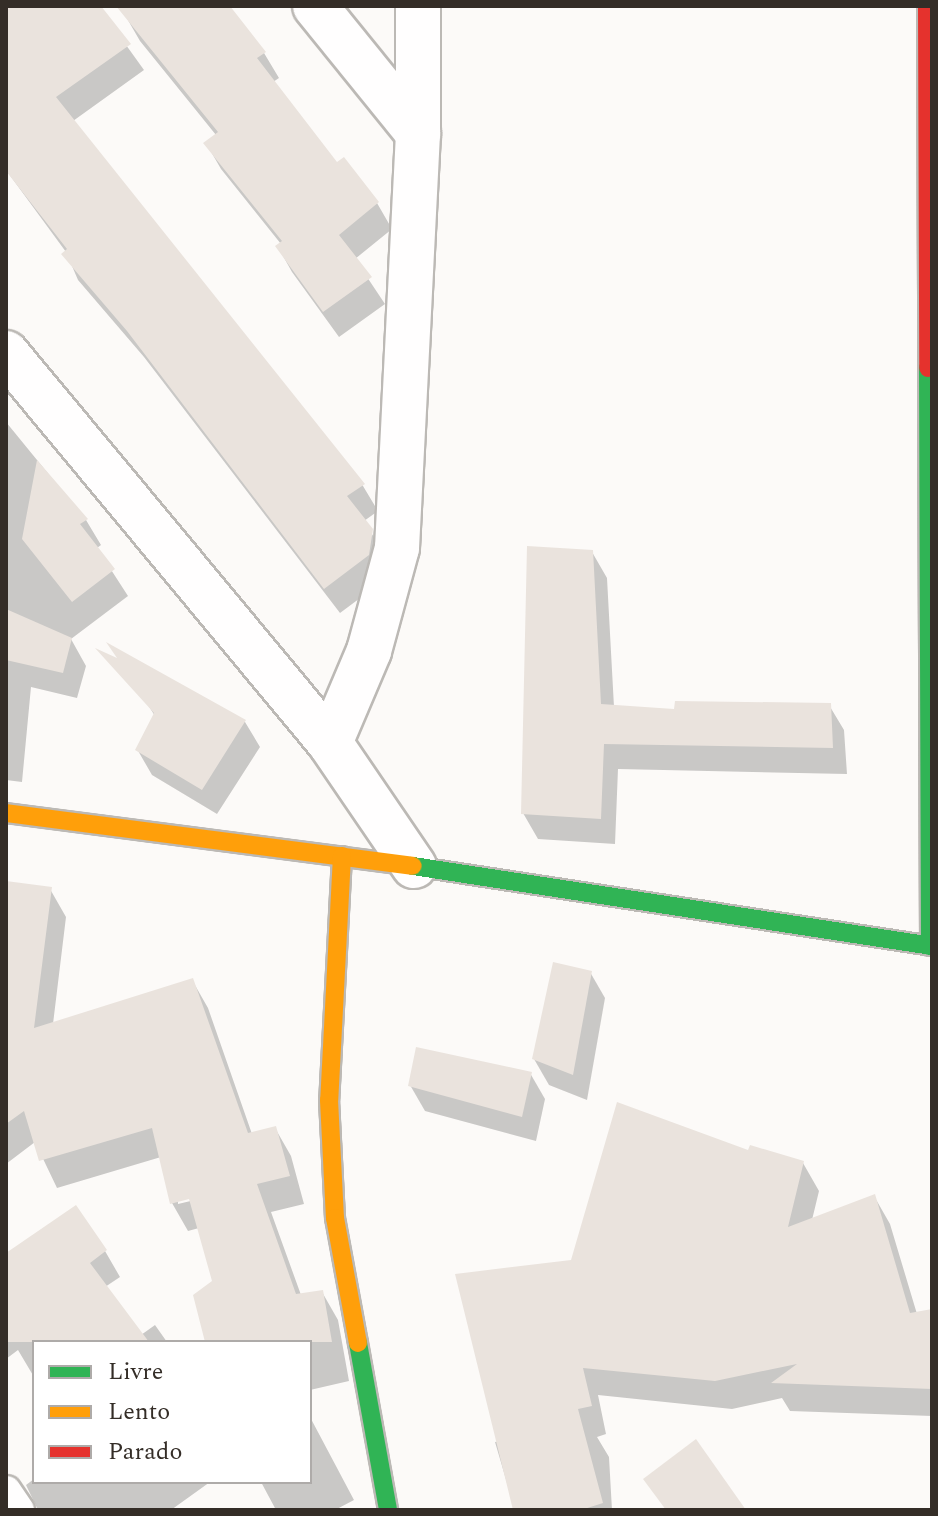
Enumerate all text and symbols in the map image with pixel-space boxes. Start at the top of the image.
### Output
legend [32,1340,312,1484]
text: Livre [108,1354,163,1390]
text: Lento [108,1394,170,1430]
text: Parado [108,1434,182,1470]

